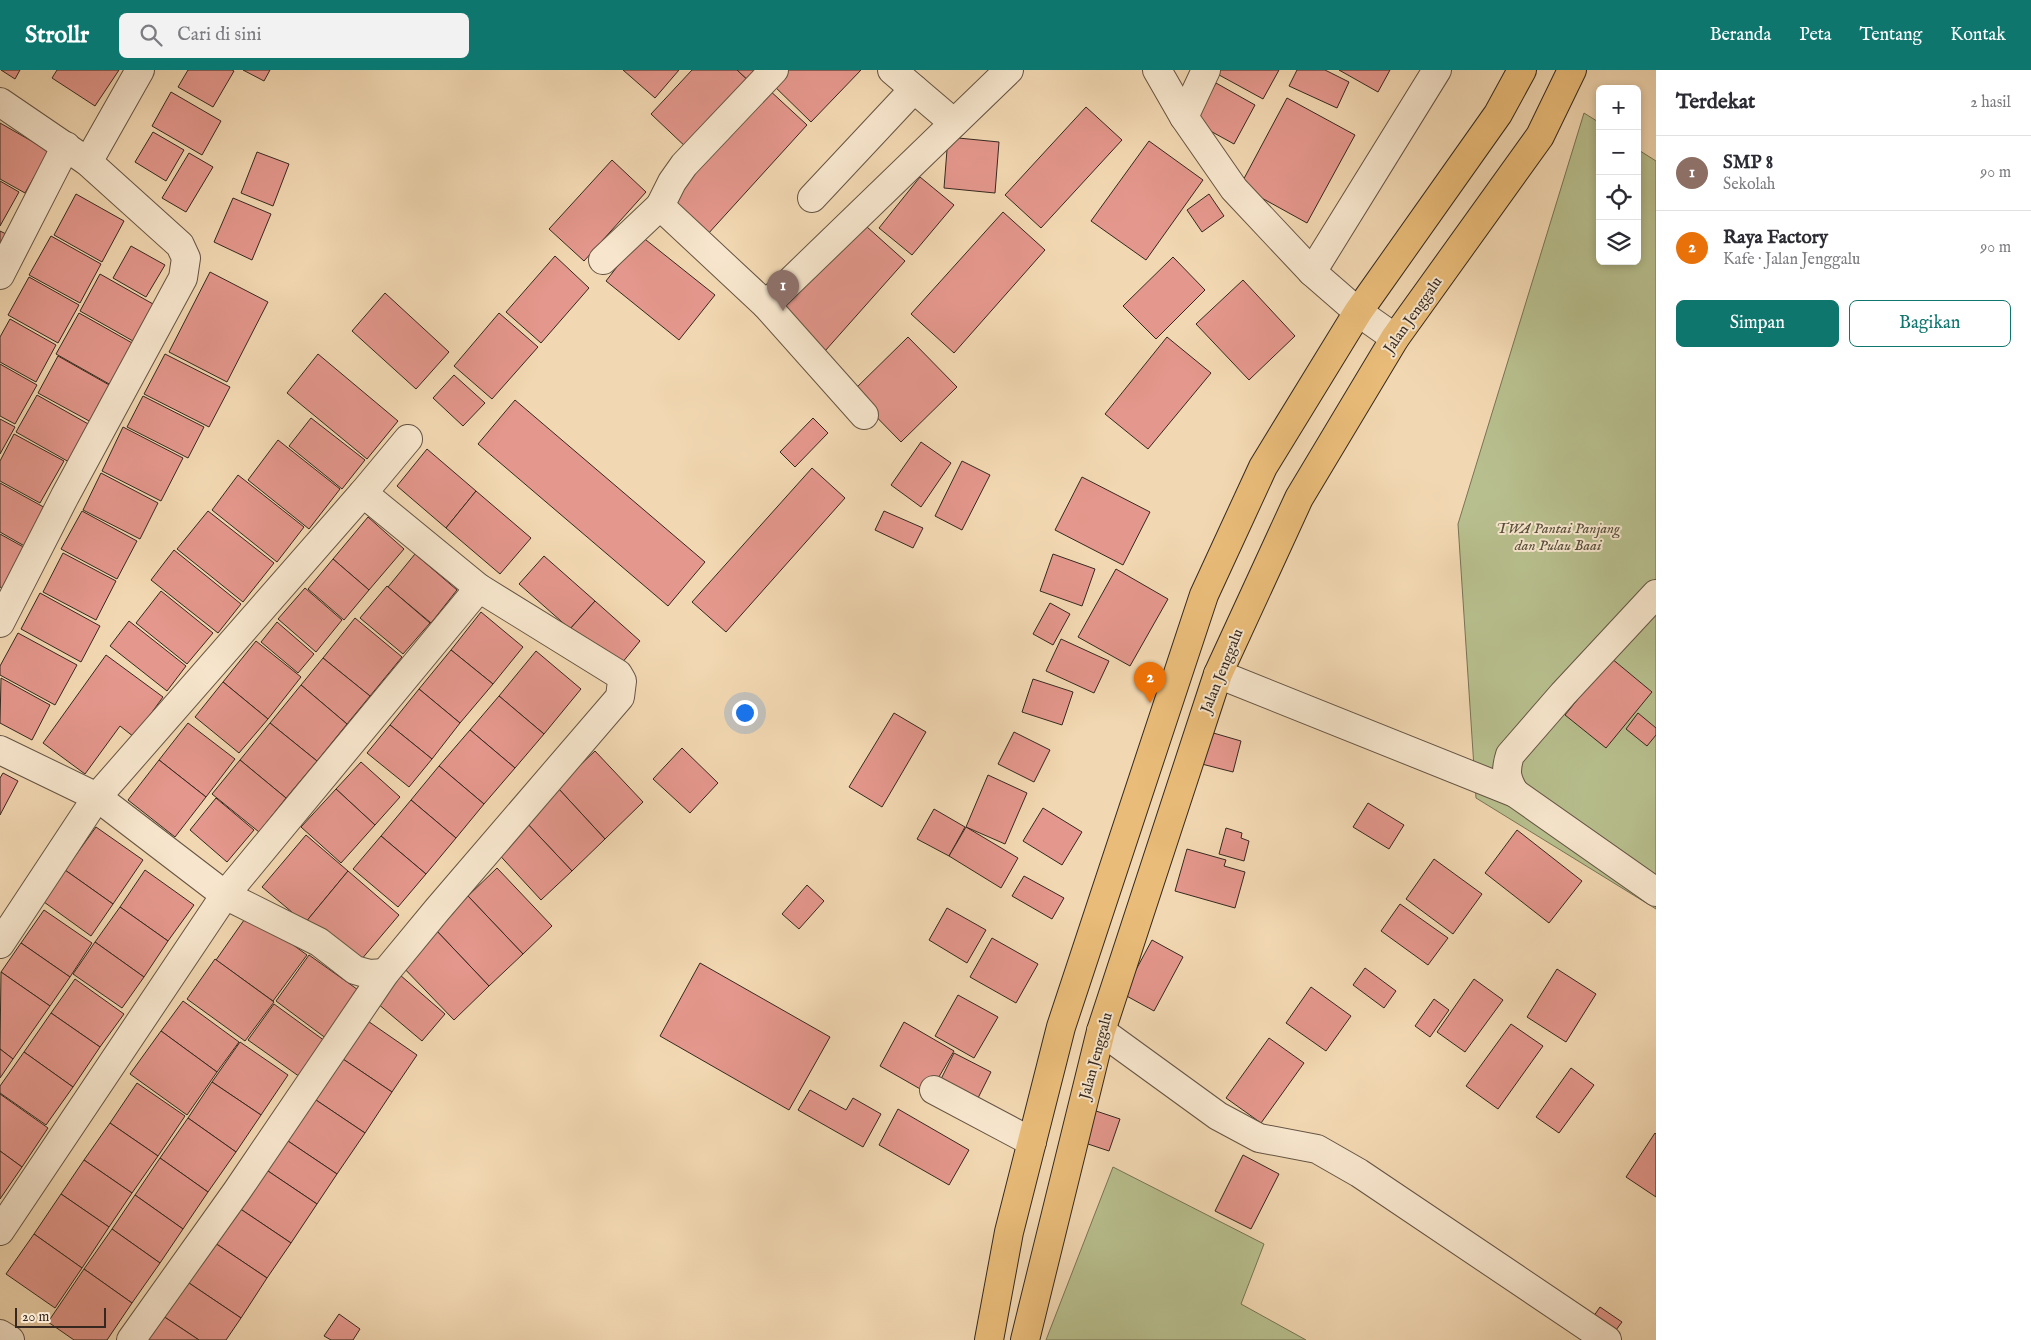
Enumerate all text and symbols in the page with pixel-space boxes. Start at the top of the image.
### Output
search box [119,13,469,58]
text: Strollr [25,20,89,51]
icon: search [137,21,165,49]
text: Cari di sini [177,23,262,47]
text: Beranda [1710,24,1771,47]
text: Peta [1799,24,1832,47]
text: Tentang [1860,24,1922,47]
text: Kontak [1950,24,2006,47]
map controls [1596,85,1641,265]
button: + [1596,85,1641,130]
text: Terdekat [1676,89,1755,116]
text: 2 hasil [1970,93,2011,113]
button: − [1596,130,1641,175]
text: SMP 8 [1723,151,1773,175]
text: 1 [1689,163,1695,183]
text: 90 m [1980,163,2011,183]
button: locate [1596,175,1641,220]
text: Sekolah [1723,175,1775,195]
button: layers [1596,220,1641,265]
text: Raya Factory [1723,226,1828,250]
text: 2 [1688,238,1696,258]
text: 90 m [1980,238,2011,258]
text: Kafe · Jalan Jenggalu [1723,250,1860,270]
pin: 1 [767,270,799,311]
street label: Jalan Jenggalu [1378,273,1447,359]
button: Simpan [1676,300,1839,347]
button: Bagikan [1849,300,2011,347]
park label: TWA Pantai Panjang dan Pulau Baai [1496,519,1621,555]
street label: Jalan Jenggalu [1196,626,1248,718]
pin: 2 [1134,662,1166,703]
your location [732,700,758,726]
street label: Jalan Jenggalu [1075,1010,1117,1104]
scale bar [15,1305,106,1328]
text: 20 m [22,1308,49,1326]

